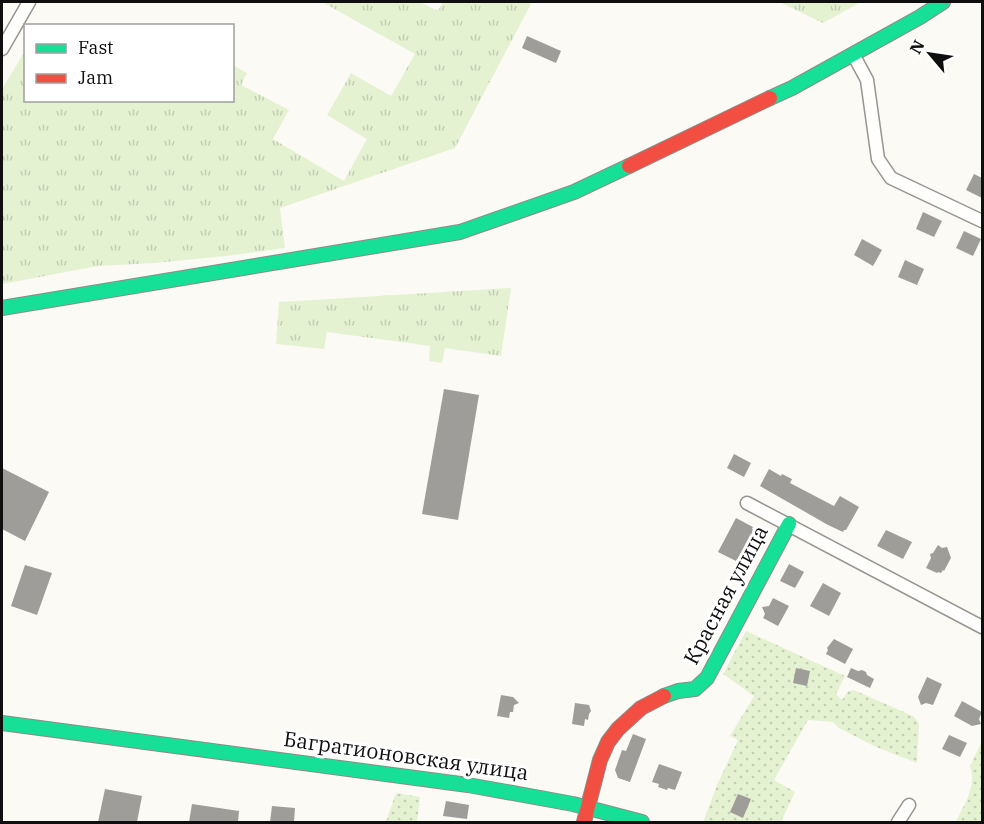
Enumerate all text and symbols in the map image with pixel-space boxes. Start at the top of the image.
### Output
legend [24,24,234,102]
north arrow [900,24,960,84]
text: Fast [78,36,113,59]
text: N [905,36,929,57]
text: Jam [78,66,113,89]
street label: Красная улица [677,520,774,669]
street label: Багратионовская улица [282,724,530,786]

